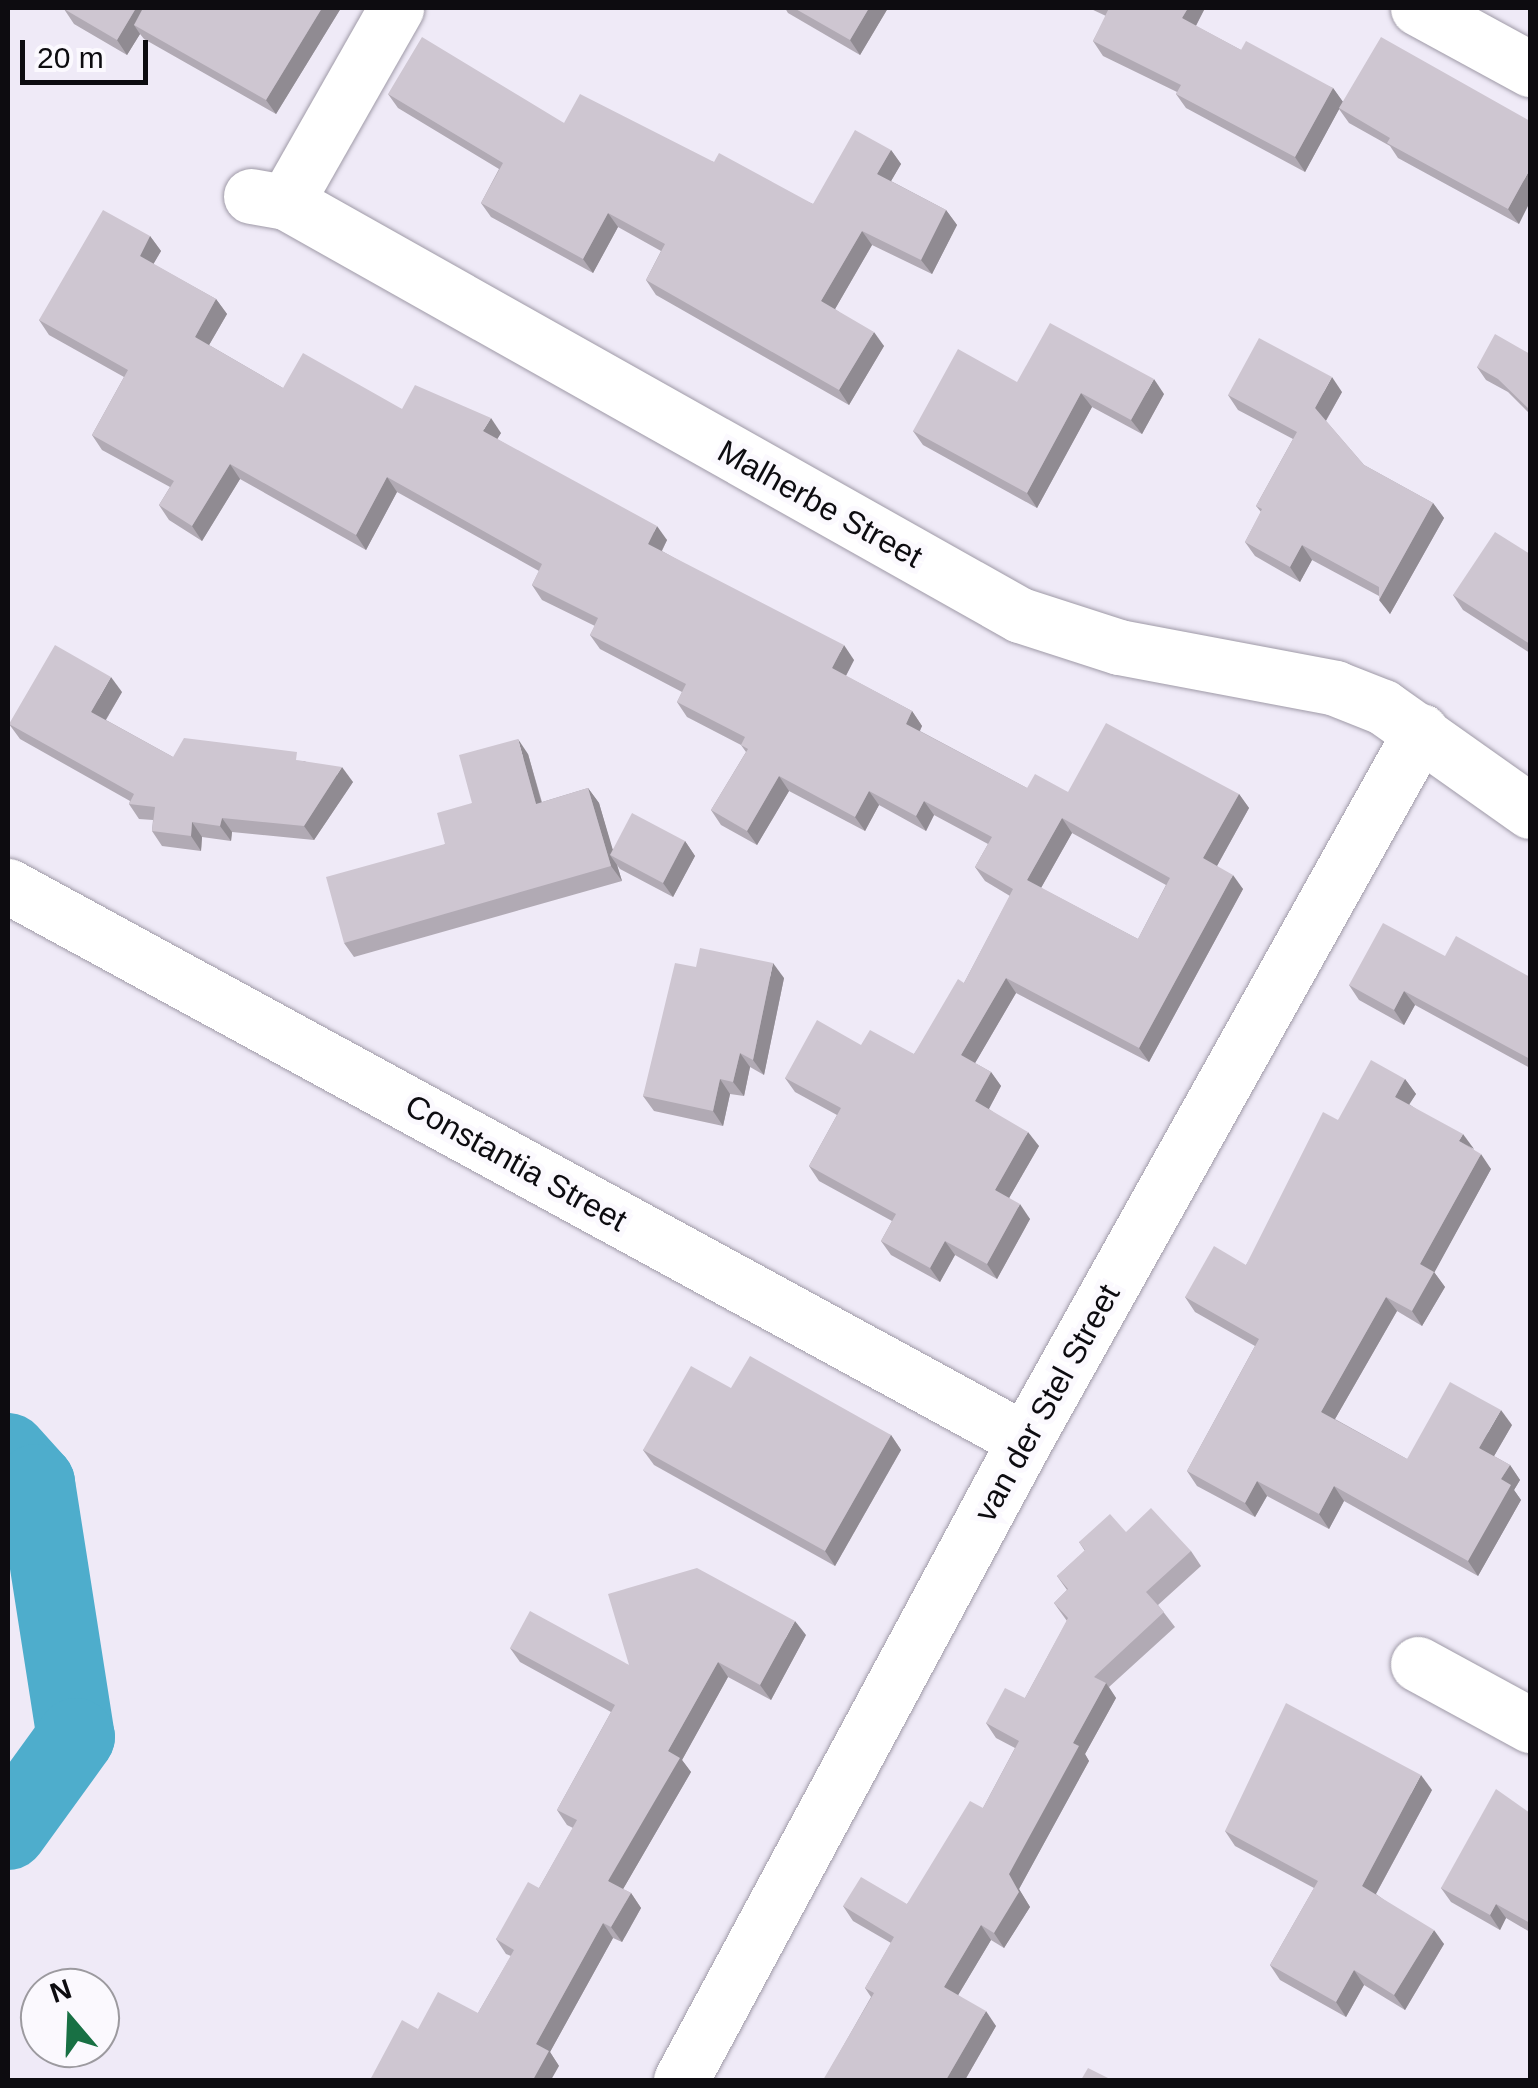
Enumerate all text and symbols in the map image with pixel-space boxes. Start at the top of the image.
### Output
scale bar [25,20,152,82]
text: 20 m [37,41,104,74]
street label: Malherbe Street [711,432,929,576]
street label: Constantia Street [399,1086,633,1240]
street label: van der Stel Street [966,1278,1128,1528]
north arrow [20,1968,120,2068]
text: N [46,1973,75,2009]

